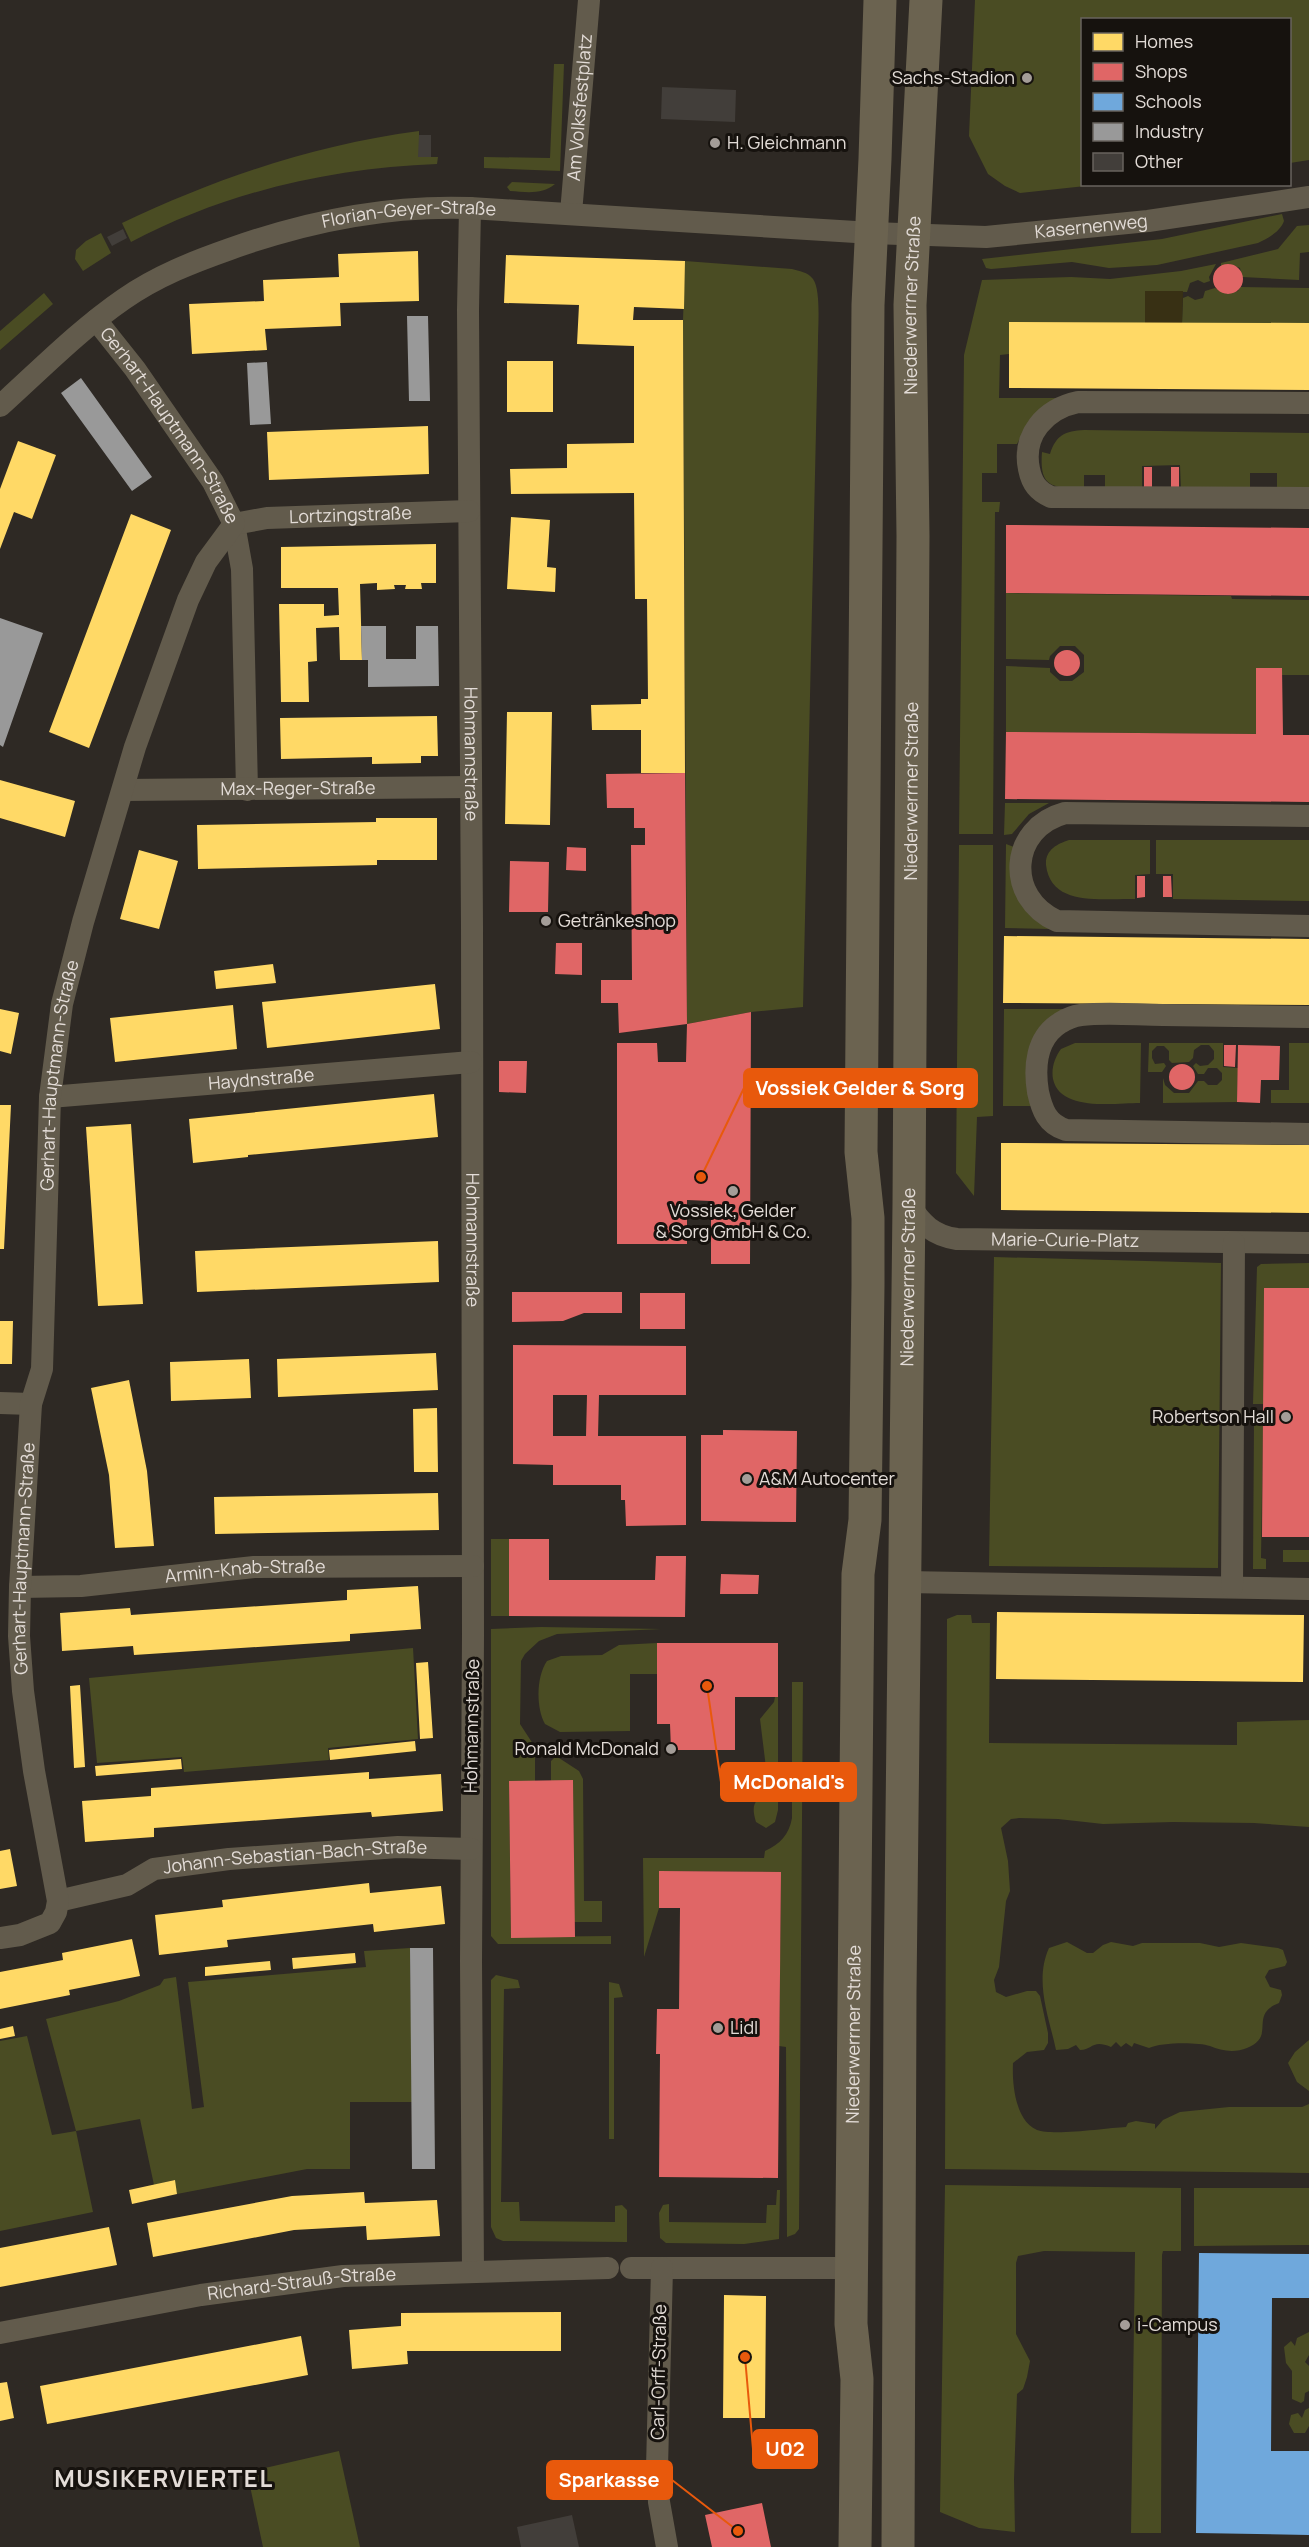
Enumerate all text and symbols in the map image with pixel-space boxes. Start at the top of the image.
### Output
legend [1081,18,1291,186]
text: Homes [1135,29,1193,53]
street label: Am Volksfestplatz [561,33,597,182]
text: Shops [1135,59,1187,83]
place label: Sachs-Stadion [892,65,1015,89]
marker: Sachs-Stadion [1020,71,1034,85]
text: Schools [1135,89,1202,113]
text: Industry [1135,119,1204,143]
place label: H. Gleichmann [727,130,846,154]
marker: H. Gleichmann [708,136,722,150]
text: Other [1135,149,1183,173]
street label: Florian-Geyer-Straße [319,195,497,233]
street label: Kasernenweg [1033,208,1149,243]
street label: Niederwerrner Straße [897,215,926,395]
street label: Gerhart-Hauptmann-Straße [95,322,245,528]
street label: Lortzingstraße [289,500,412,528]
street label: Hohmannstraße [459,687,484,821]
street label: Niederwerrner Straße [898,702,923,881]
street label: Max-Reger-Straße [220,775,376,800]
place label: Getränkeshop [558,908,676,932]
marker: Getränkeshop [539,914,553,928]
street label: Gerhart-Hauptmann-Straße [34,957,84,1191]
street label: Haydnstraße [207,1062,315,1095]
callout: Vossiek Gelder & Sorg [744,1069,977,1107]
text: Vossiek Gelder & Sorg [755,1074,965,1101]
street label: Hohmannstraße [461,1173,486,1307]
marker: Vossiek, Gelder & Sorg GmbH & Co. [726,1184,740,1198]
street label: Niederwerrner Straße [894,1188,920,1367]
place label: Vossiek, Gelder & Sorg GmbH & Co. [655,1198,811,1243]
street label: Marie-Curie-Platz [991,1226,1139,1252]
place label: Robertson Hall [1152,1404,1274,1428]
marker: Robertson Hall [1279,1410,1293,1424]
street label: Gerhart-Hauptmann-Straße [6,1442,40,1676]
place label: A&M Autocenter [759,1466,895,1490]
marker: A&M Autocenter [740,1472,754,1486]
street label: Armin-Knab-Straße [164,1554,326,1588]
street label: Hohmannstraße [458,1659,484,1793]
place label: Ronald McDonald [514,1736,659,1760]
marker: Ronald McDonald [664,1742,678,1756]
callout: McDonald's [721,1763,856,1801]
text: McDonald's [733,1768,845,1795]
street label: Johann-Sebastian-Bach-Straße [161,1834,428,1879]
street label: Niederwerrner Straße [840,1945,866,2124]
place label: Lidl [730,2015,758,2039]
marker: Lidl [711,2021,725,2035]
street label: Richard-Strauß-Straße [206,2261,397,2305]
street label: Carl-Orff-Straße [645,2304,671,2440]
place label: i-Campus [1137,2312,1218,2336]
marker: i-Campus [1118,2318,1132,2332]
callout: U02 [753,2430,817,2468]
text: U02 [765,2435,805,2462]
district label: MUSIKERVIERTEL [54,2461,274,2494]
callout: Sparkasse [547,2461,672,2499]
text: Sparkasse [559,2466,659,2493]

